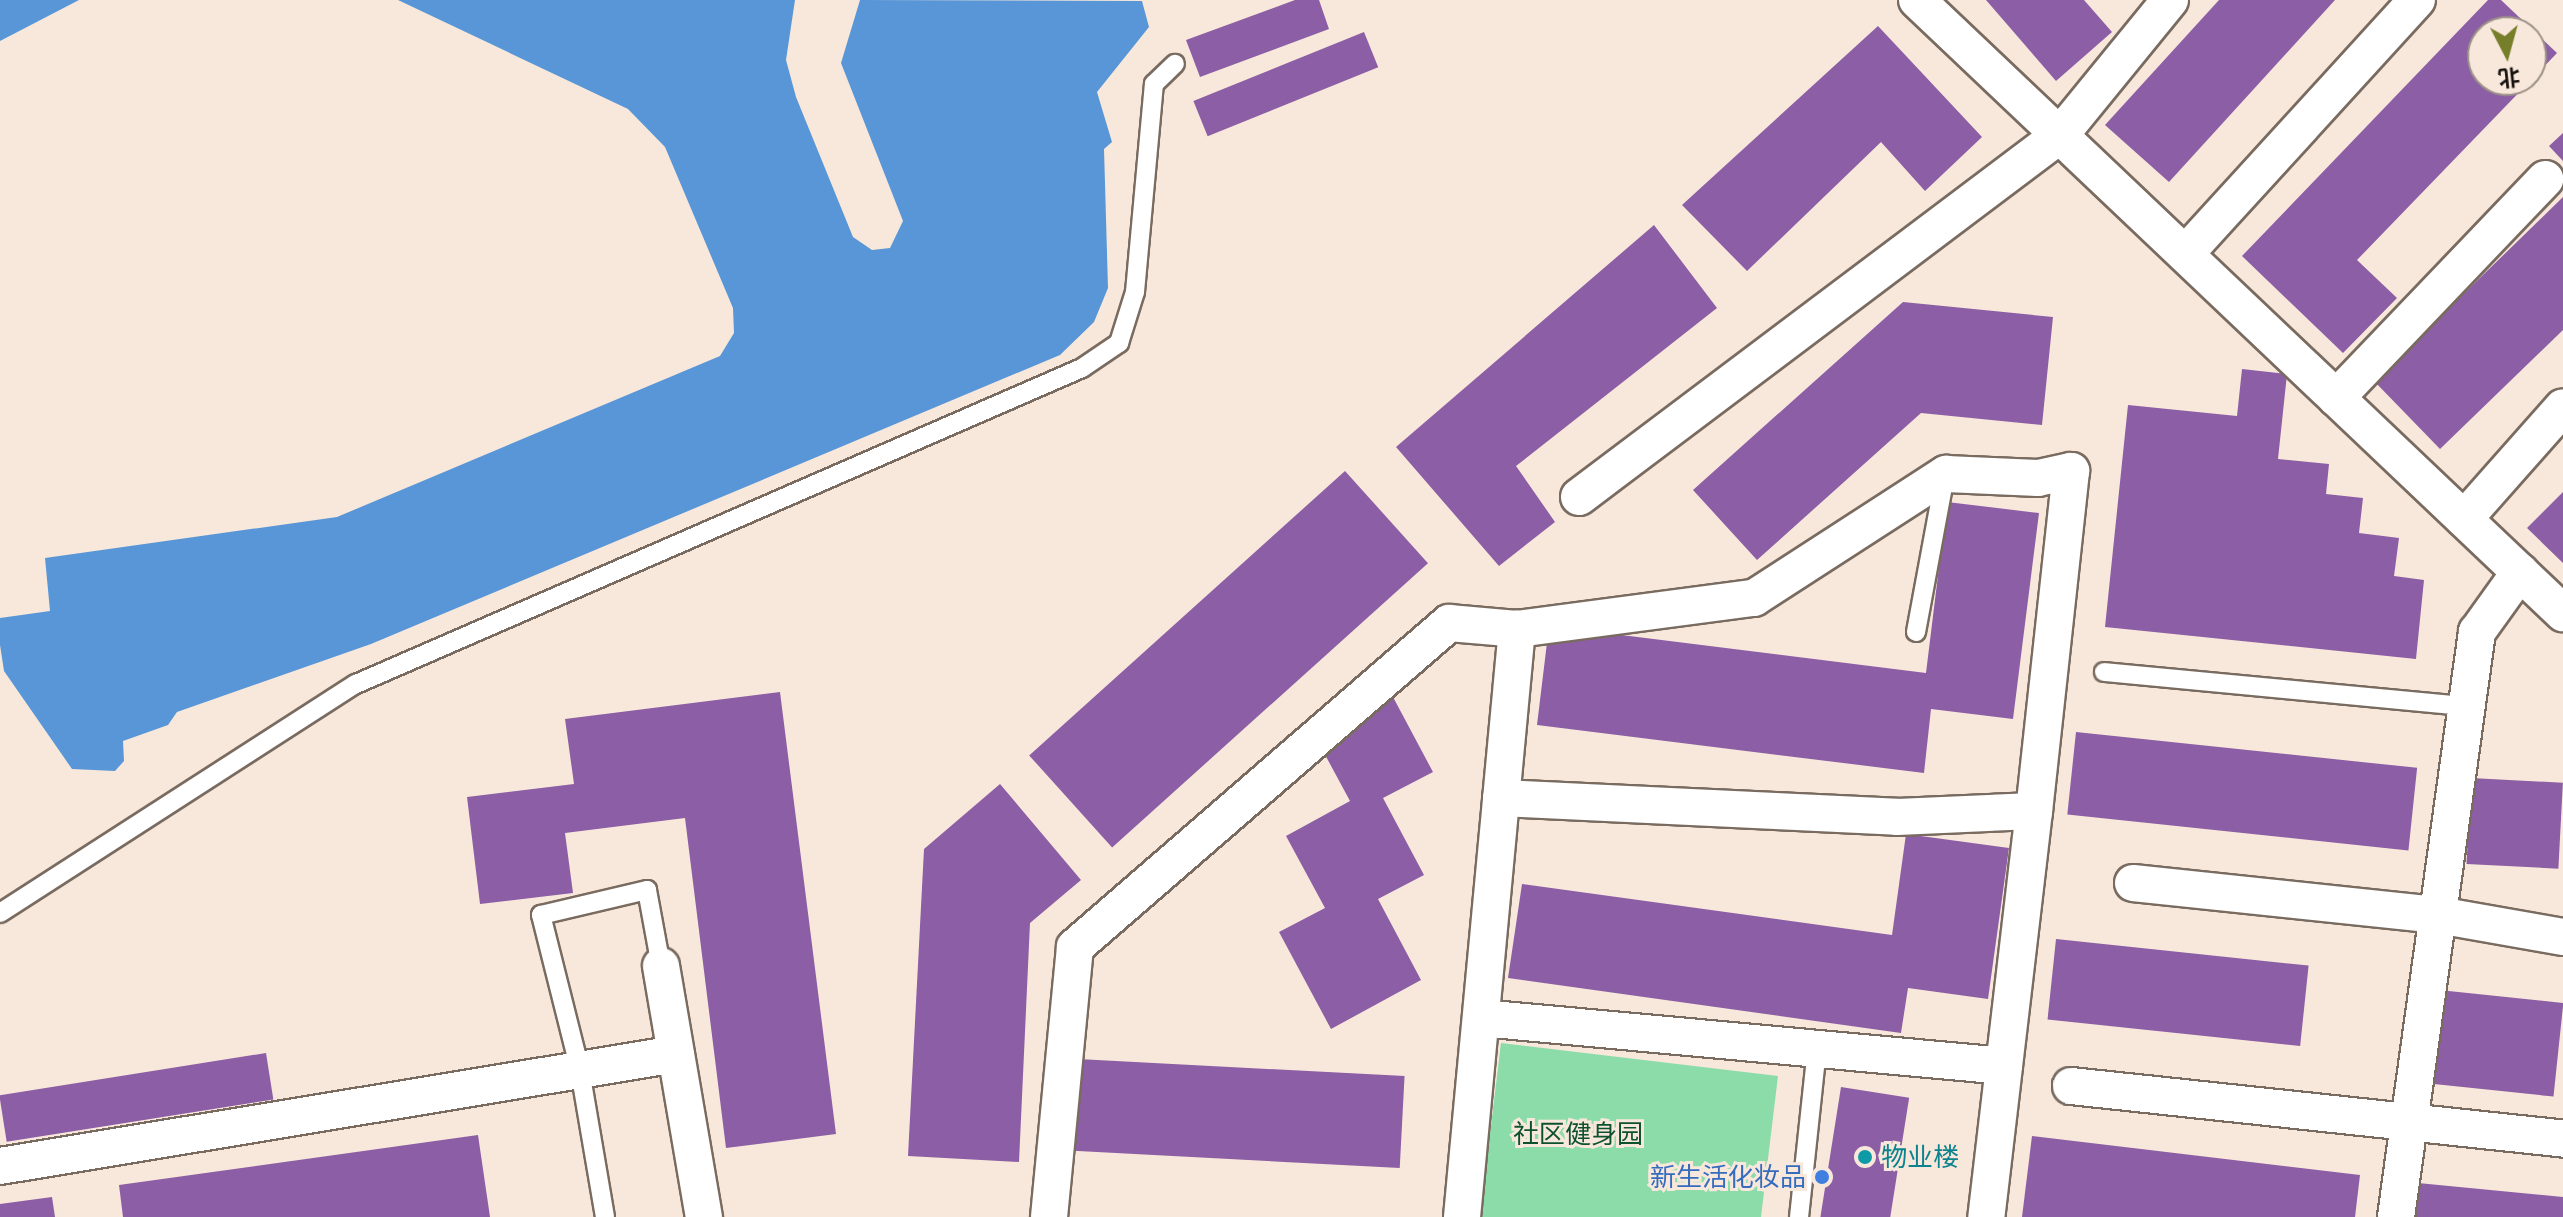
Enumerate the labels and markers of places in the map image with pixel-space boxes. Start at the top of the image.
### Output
place label: 物业楼 [1881,1141,1959,1173]
marker: 物业楼 [1856,1148,1874,1166]
place label: 新生活化妆品 [1650,1161,1806,1193]
marker: 新生活化妆品 [1813,1168,1831,1186]

